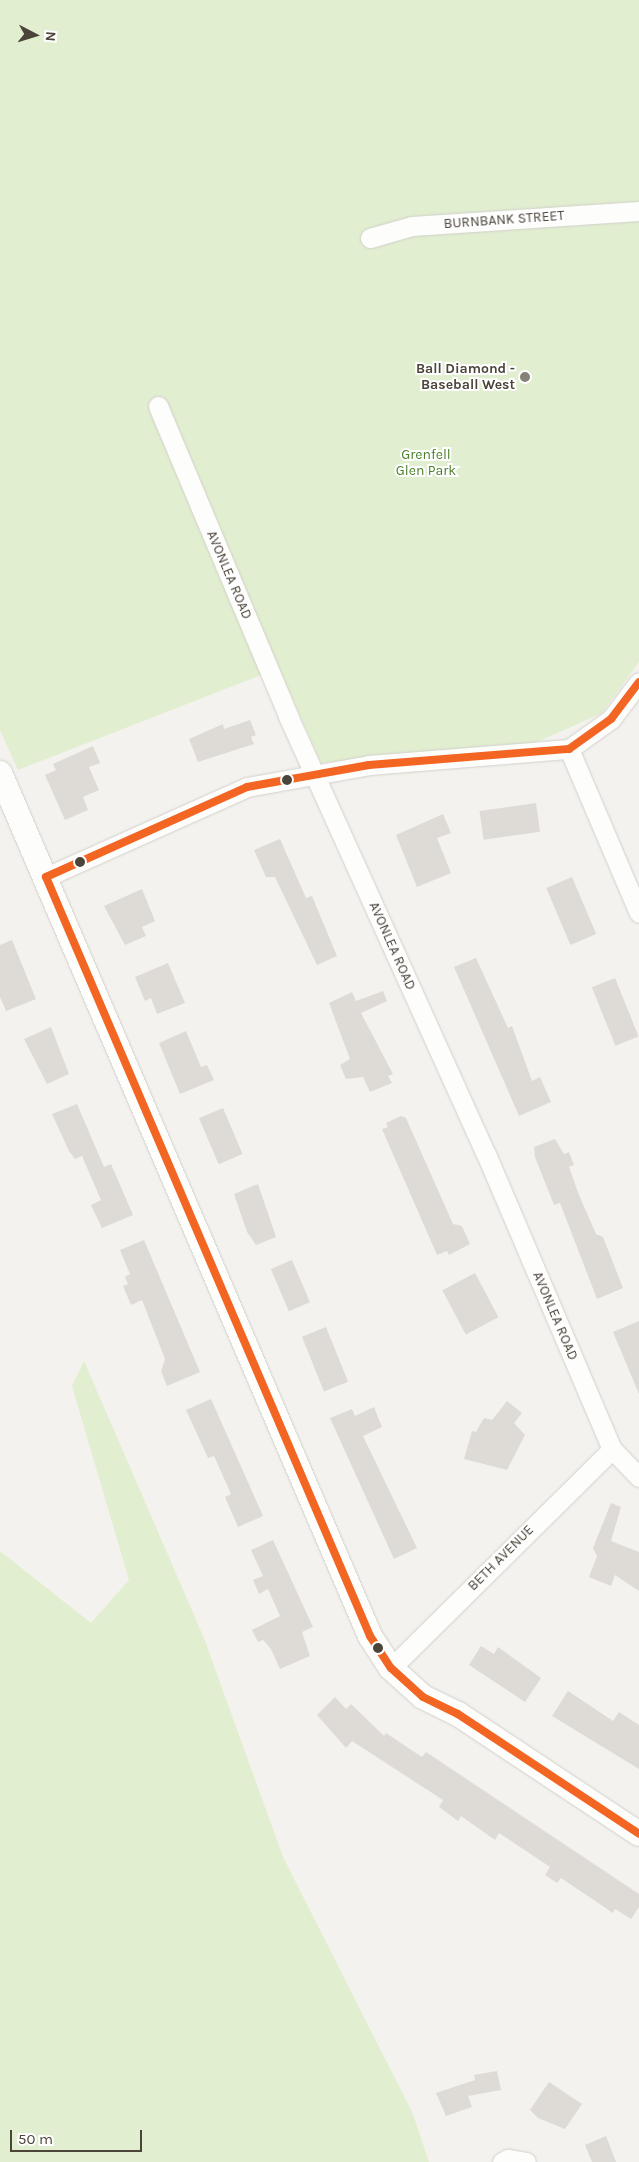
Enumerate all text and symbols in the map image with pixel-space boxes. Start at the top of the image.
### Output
north arrow [10,10,60,60]
text: N [42,31,59,42]
street label: BURNBANK STREET [443,207,565,233]
place label: Ball Diamond - Baseball West [416,361,515,394]
marker: Ball Diamond - Baseball West [519,371,531,383]
park label: Grenfell Glen Park [396,447,456,480]
street label: AVONLEA ROAD [203,528,255,622]
unlabelled marker [282,775,292,785]
unlabelled marker [75,857,85,867]
street label: AVONLEA ROAD [365,899,419,993]
street label: AVONLEA ROAD [529,1269,581,1363]
street label: BETH AVENUE [465,1522,537,1594]
unlabelled marker [373,1643,383,1653]
scale bar [12,2120,145,2152]
text: 50 m [18,2130,53,2148]

